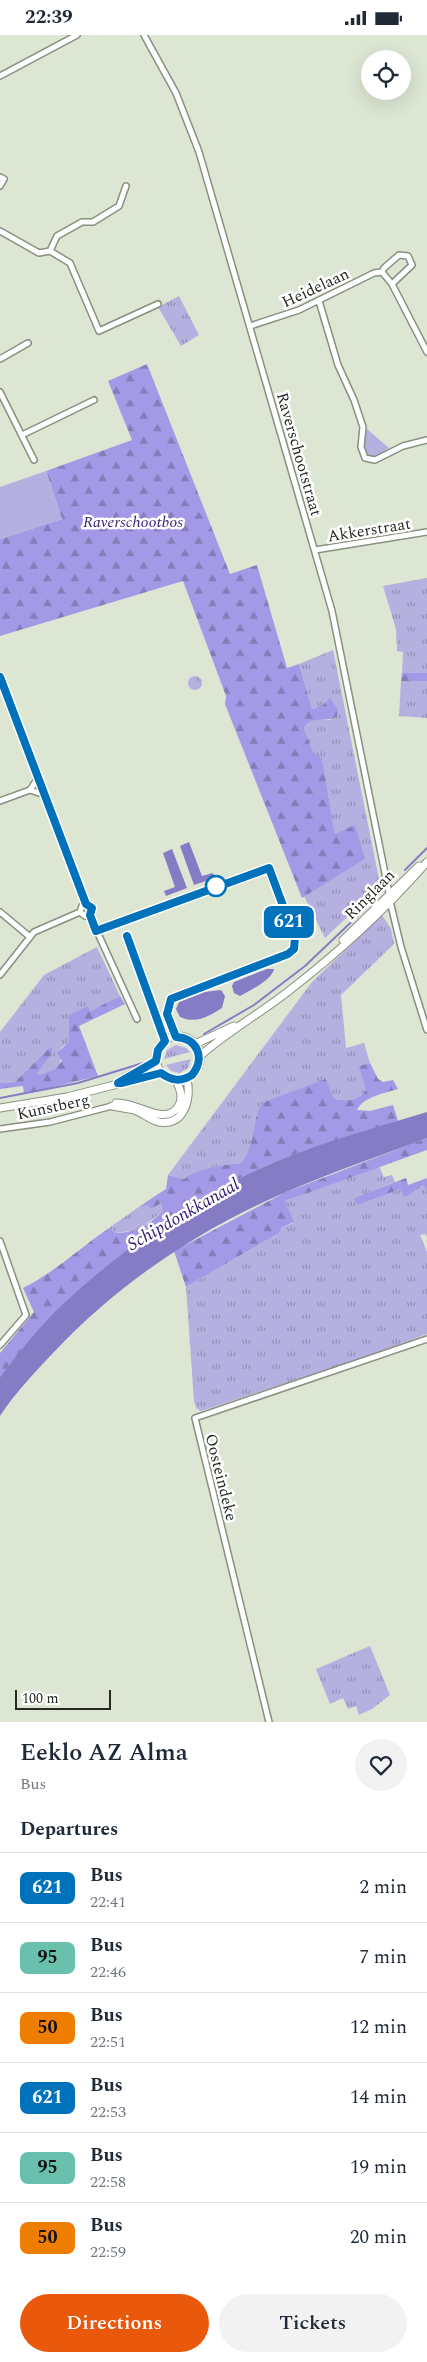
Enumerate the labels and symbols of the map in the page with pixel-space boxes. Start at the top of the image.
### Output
street label: Heidelaan [278,262,353,314]
street label: Raverschootstraat [270,390,328,519]
park label: Raverschootbos [83,510,183,534]
street label: Akkerstraat [326,512,413,548]
street label: Ringlaan [339,864,400,925]
unlabelled marker [205,875,227,897]
line badge: 621 [260,906,318,938]
street label: Kunstberg [15,1088,92,1126]
water label: Schipdonkkanaal [122,1171,245,1258]
street label: Oosteindeke [199,1431,243,1523]
scale bar [15,1687,111,1710]

